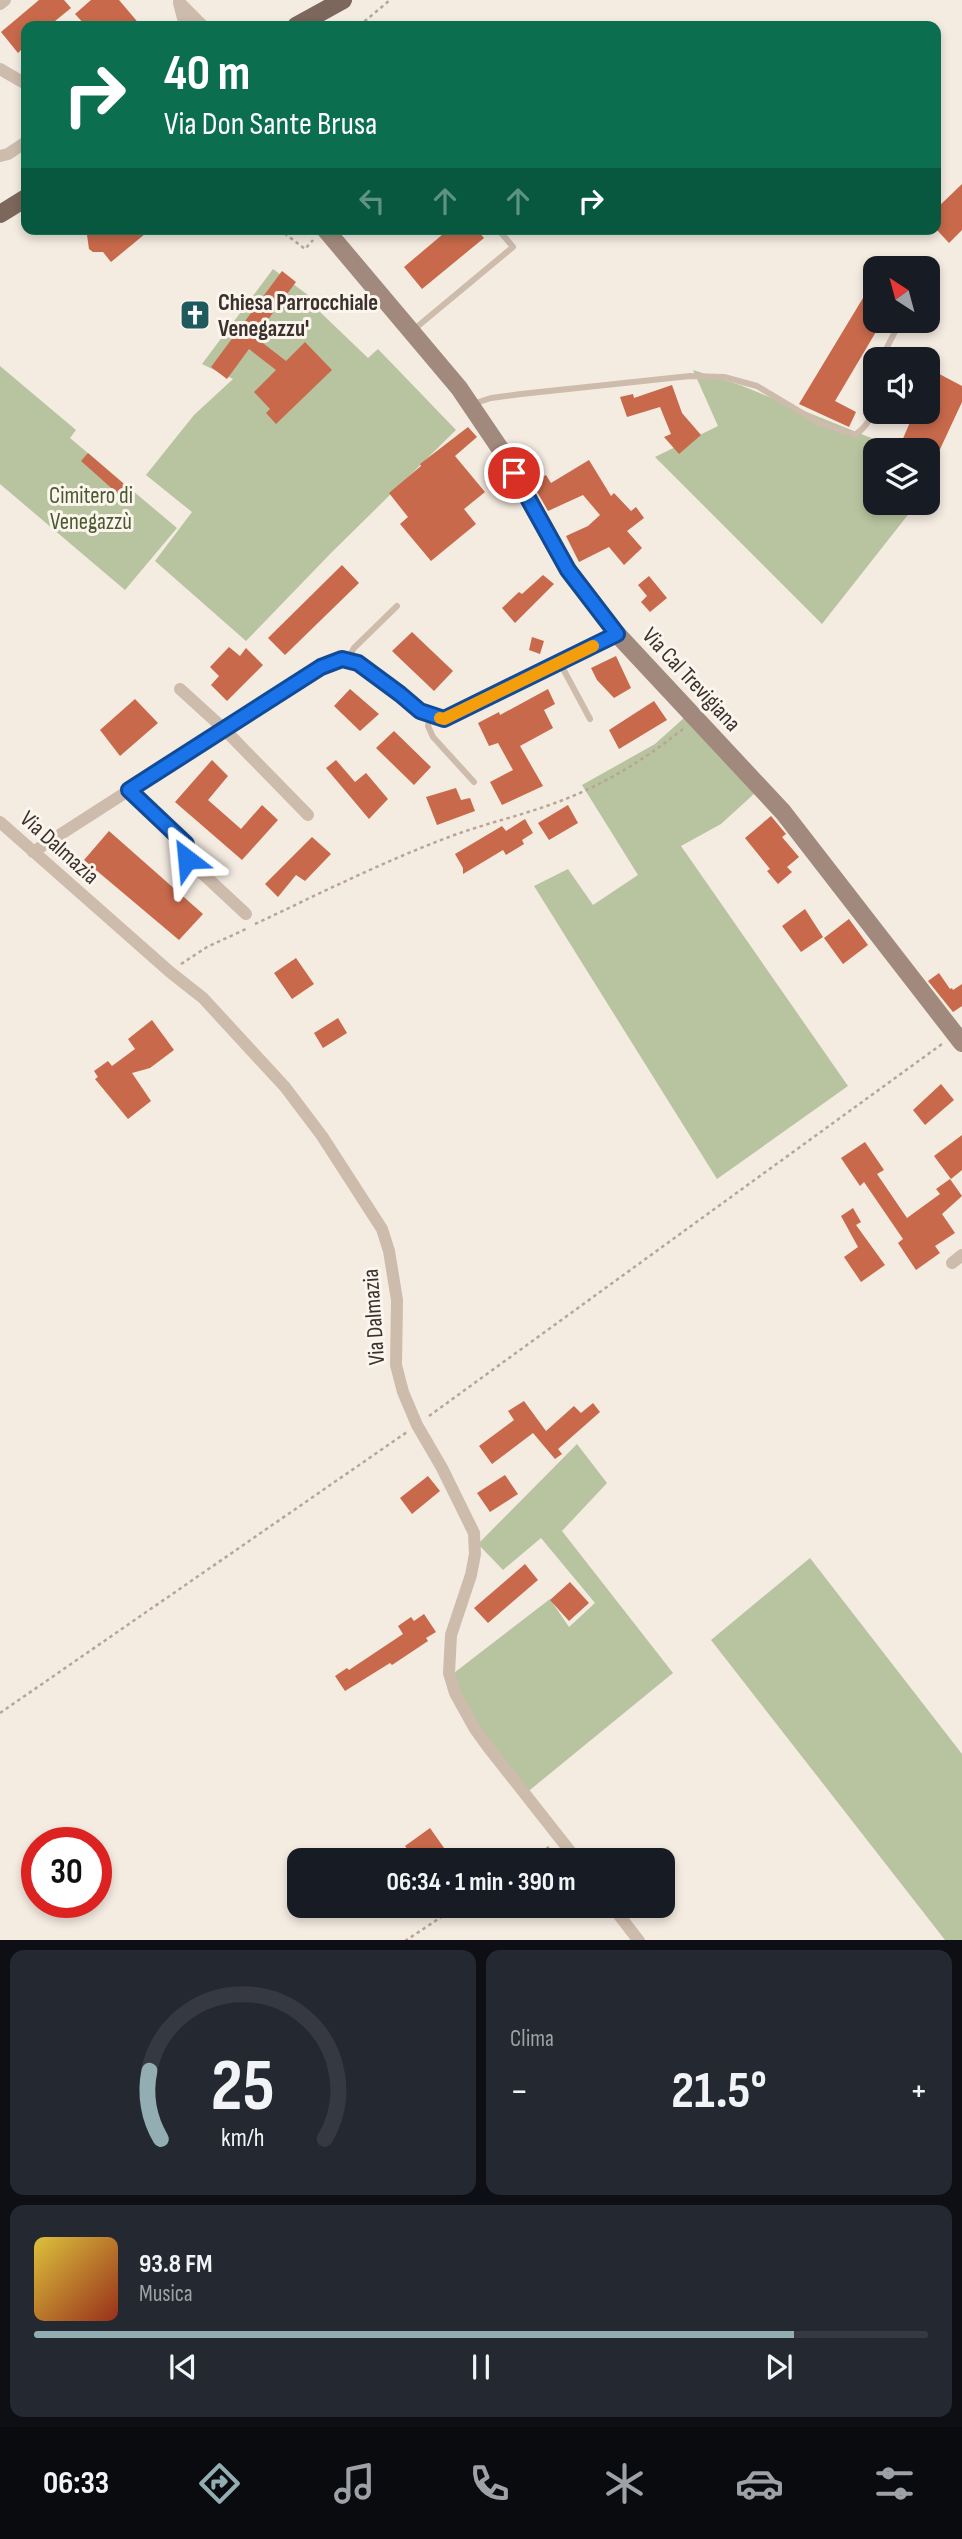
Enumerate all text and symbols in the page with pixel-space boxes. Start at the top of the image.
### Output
text: 40 m [164,45,250,104]
icon: right [49,49,140,140]
text: Via Don Sante Brusa [164,105,377,144]
icon: left [353,182,391,220]
icon: ahead [426,182,464,220]
icon: ahead [499,182,537,220]
icon: right [572,182,610,220]
north arrow [863,256,940,332]
map controls [863,256,940,515]
place label: Chiesa Parrocchiale Venegazzu' [218,289,378,343]
church icon: Chiesa Parrocchiale Venegazzu' [178,298,212,332]
button: sound [863,347,940,424]
button: layers [863,438,940,515]
pin [484,443,544,503]
icon: arrive [495,454,533,492]
park label: Cimitero di Venegazzù [49,482,133,536]
street label: Via Cal Trevigiana [636,622,746,737]
street label: Via Dalmazia [14,805,105,890]
position arrow [150,822,224,896]
street label: Via Dalmazia [357,1268,391,1366]
speed limit sign: 30 [21,1827,112,1918]
text: 06:34 · 1 min · 390 m [387,1867,575,1898]
text: Clima [510,2025,554,2053]
text: 25 [211,2043,275,2131]
text: 21.5° [671,2060,767,2123]
text: − [510,2069,529,2114]
text: + [909,2069,928,2114]
text: km/h [221,2122,265,2153]
text: 93.8 FM [139,2249,212,2280]
text: Musica [139,2280,193,2308]
icon: previous [164,2348,202,2386]
icon: pause [462,2348,500,2386]
icon: next [760,2348,798,2386]
icon: directions [195,2459,244,2508]
icon: music [330,2459,379,2508]
icon: phone [465,2459,514,2508]
icon: climate [600,2459,649,2508]
icon: car [735,2459,784,2508]
icon: filters [870,2459,919,2508]
text: 06:33 [43,2464,109,2503]

